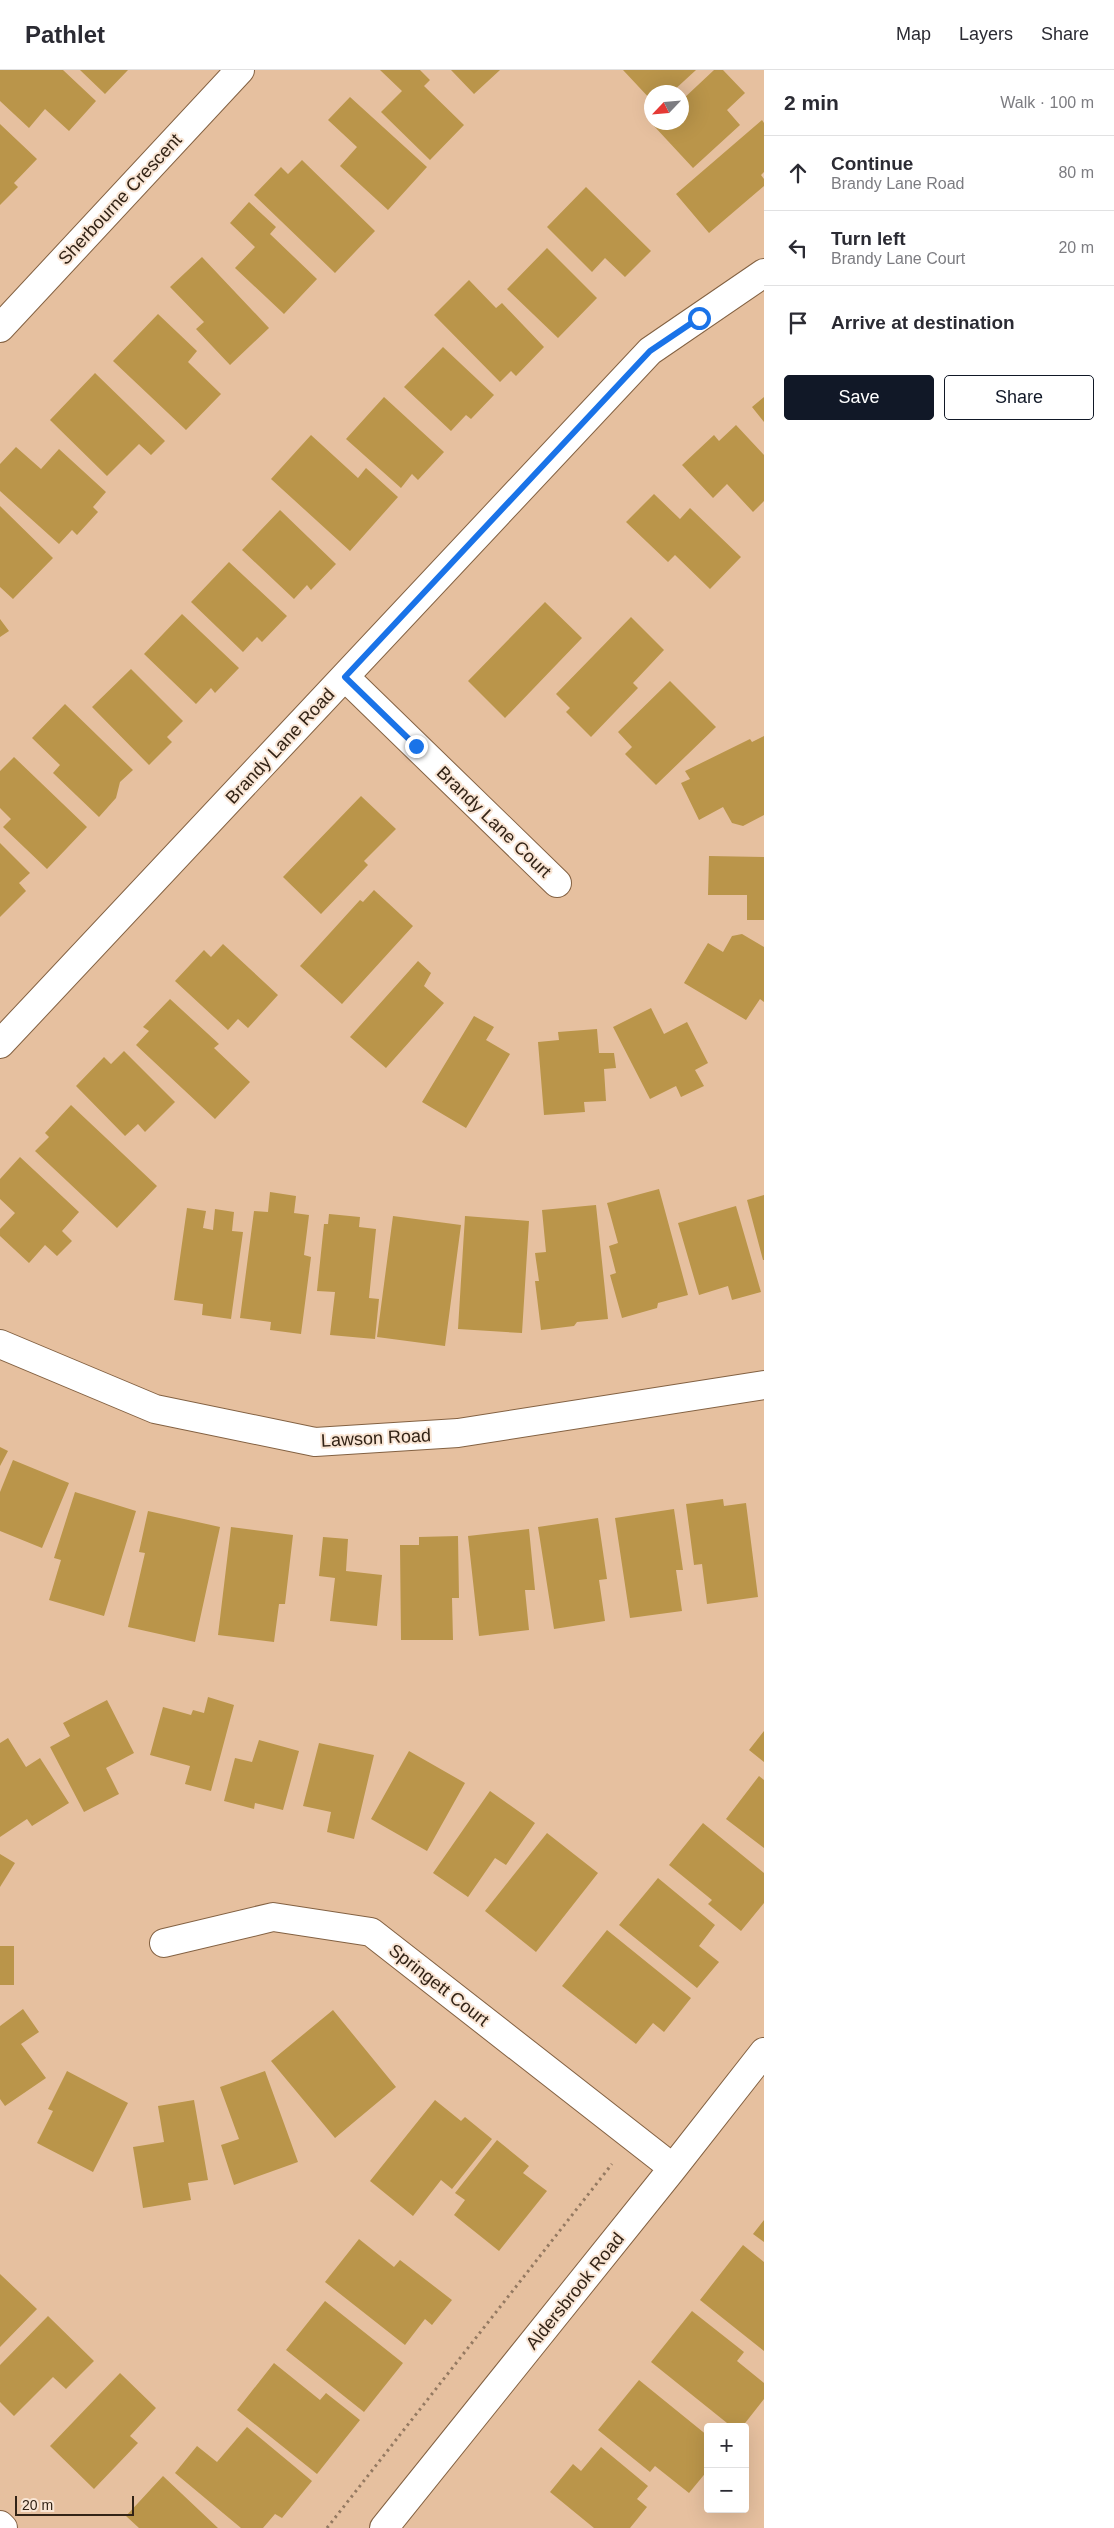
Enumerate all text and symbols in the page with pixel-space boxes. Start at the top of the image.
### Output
text: Pathlet [25,21,105,48]
text: Map [896,24,931,44]
text: Layers [959,24,1013,44]
text: Share [1041,24,1089,44]
north arrow [644,85,689,130]
text: 2 min [784,91,839,114]
text: Walk · 100 m [1000,94,1094,111]
street label: Sherbourne Crescent [54,130,186,268]
text: Continue [831,153,913,174]
icon: ahead [784,159,812,187]
text: 80 m [1058,164,1094,181]
text: Brandy Lane Road [831,175,964,192]
text: Turn left [831,228,906,249]
icon: left [784,234,812,262]
text: 20 m [1058,239,1094,256]
text: Brandy Lane Court [831,250,965,267]
route start [688,307,711,330]
icon: arrive [784,309,812,337]
text: Arrive at destination [831,312,1015,333]
button: Save [784,375,934,420]
button: Share [944,375,1094,420]
street label: Brandy Lane Road [221,684,339,808]
route end [405,735,428,758]
street label: Brandy Lane Court [433,762,555,882]
street label: Lawson Road [321,1425,431,1451]
street label: Springett Court [385,1940,493,2030]
street label: Aldersbrook Road [522,2229,628,2353]
map controls [704,2423,749,2513]
button: + [704,2423,749,2468]
button: − [704,2468,749,2513]
scale bar [15,2493,134,2516]
text: 20 m [22,2497,53,2513]

